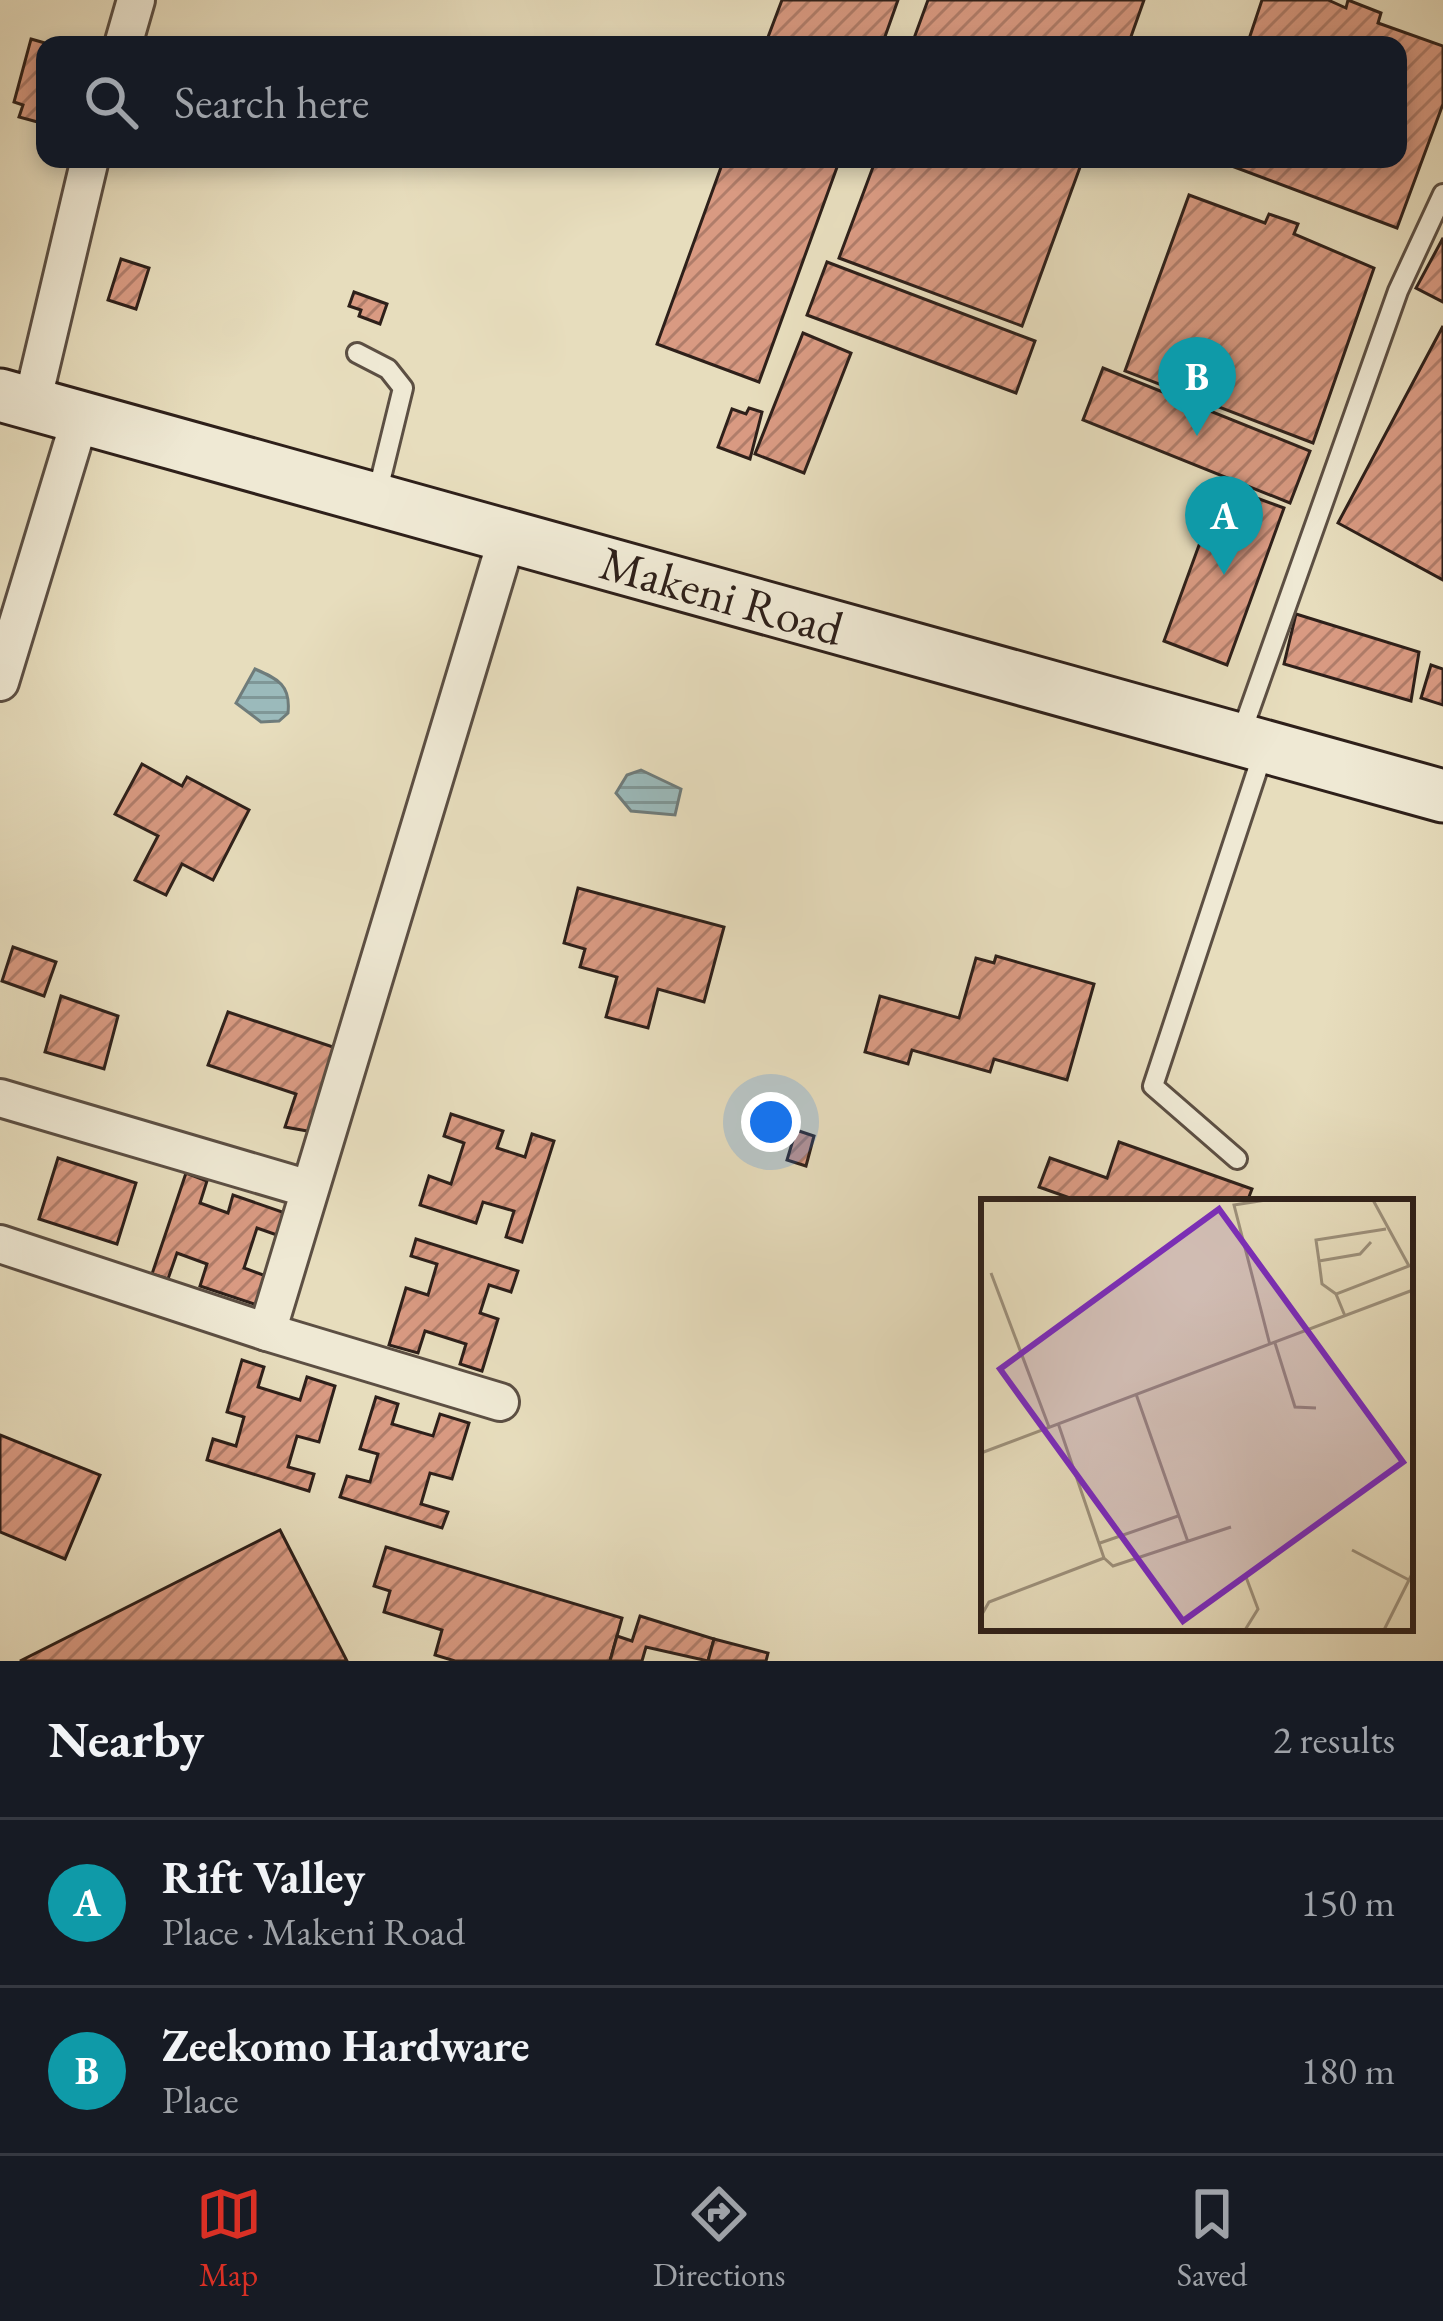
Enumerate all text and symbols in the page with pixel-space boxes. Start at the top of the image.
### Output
search box [36,36,1407,168]
icon: search [78,69,144,135]
text: Search here [174,73,369,131]
pin: B [1158,337,1236,436]
pin: A [1185,476,1263,575]
street label: Makeni Road [593,531,851,659]
your location [741,1092,801,1152]
inset map [981,1199,1413,1631]
text: Nearby [48,1706,204,1772]
text: 2 results [1273,1714,1395,1765]
text: Rift Valley [162,1848,365,1906]
text: A [73,1877,101,1928]
text: 150 m [1301,1877,1395,1928]
text: Place · Makeni Road [162,1906,465,1957]
text: Zeekomo Hardware [162,2016,530,2074]
text: B [75,2045,99,2096]
text: 180 m [1301,2045,1395,2096]
text: Place [162,2074,239,2125]
tab: Map [196,2181,262,2296]
tab: Directions [653,2181,786,2296]
tab: Saved [1177,2181,1247,2296]

